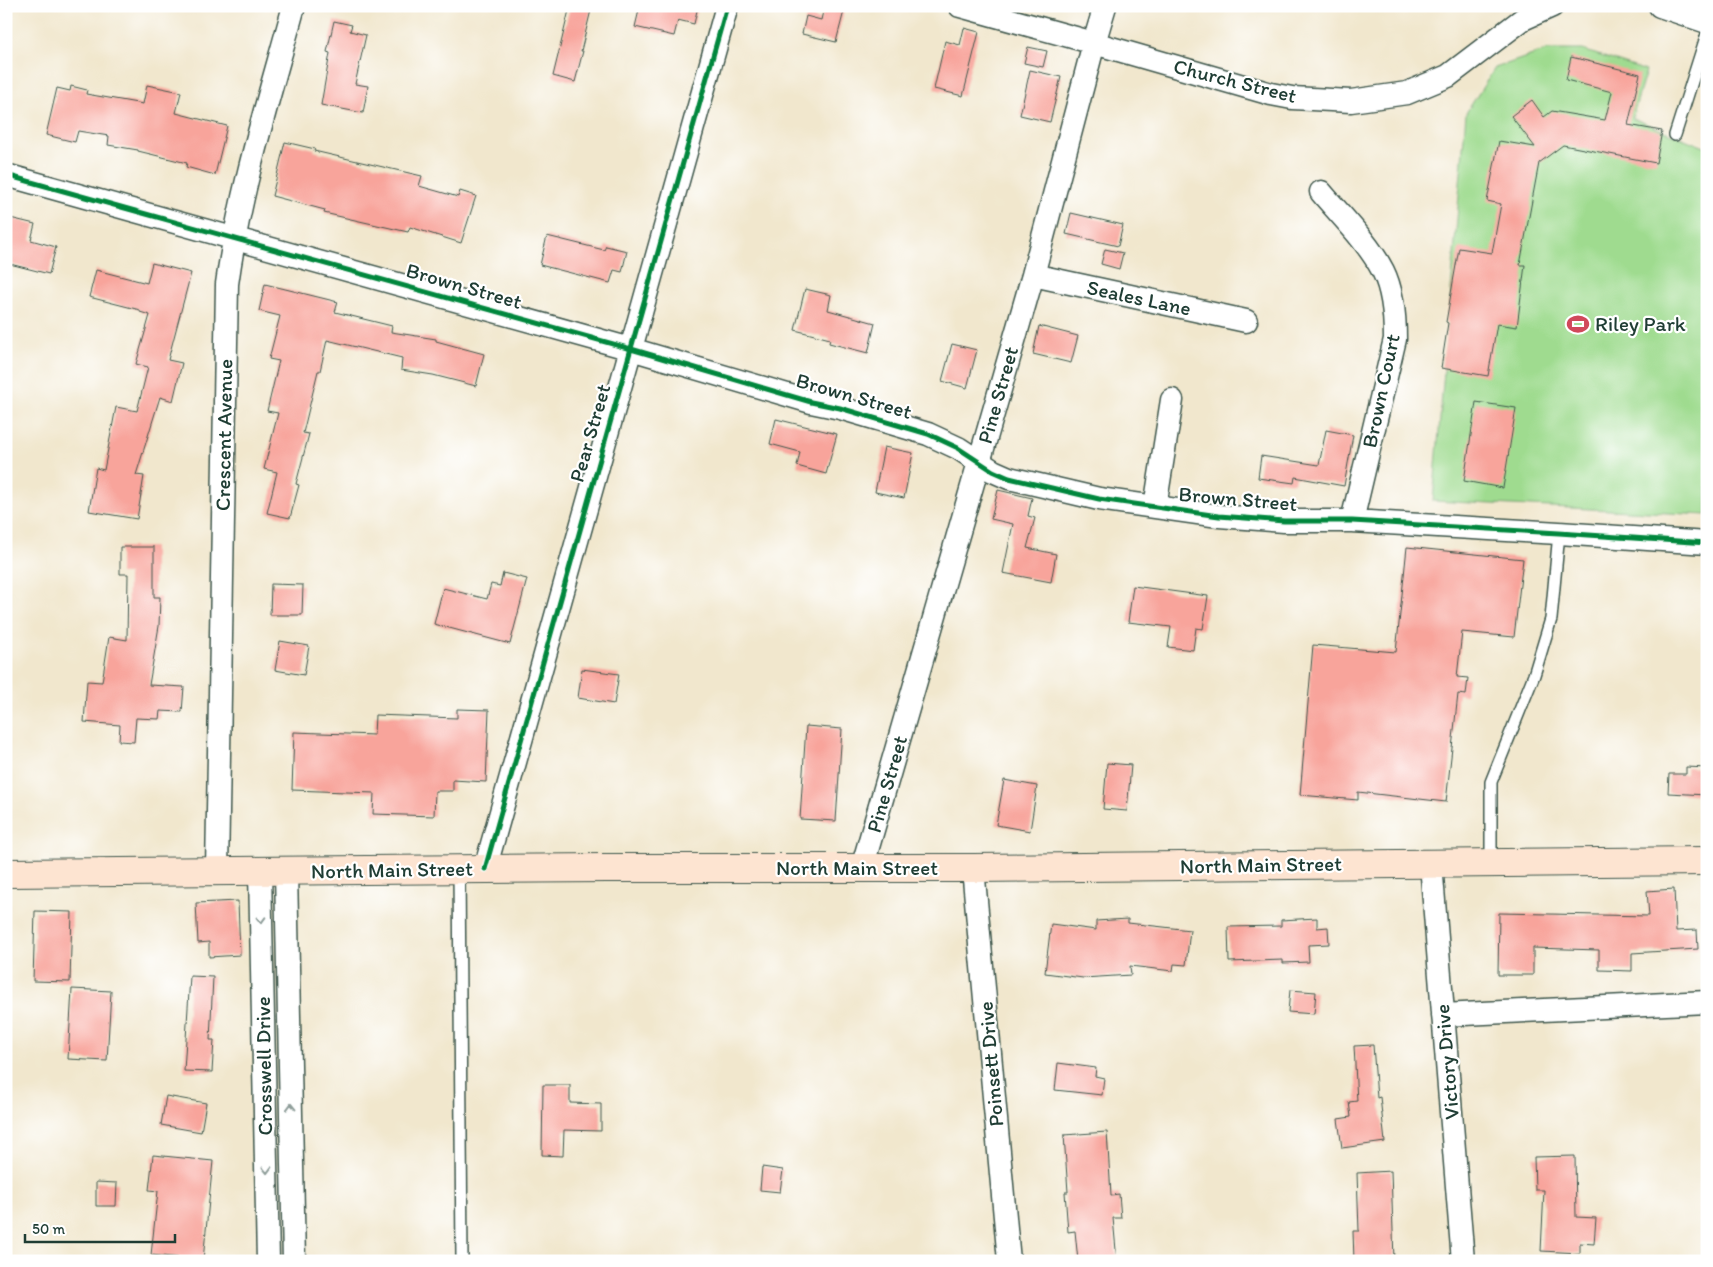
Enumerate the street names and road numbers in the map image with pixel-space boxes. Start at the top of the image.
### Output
street label: Church Street [1171,53,1299,108]
street label: Brown Street [403,257,525,314]
street label: Seales Lane [1085,274,1193,321]
street label: Brown Court [1356,332,1405,450]
street label: Pine Street [972,343,1023,446]
street label: Crescent Avenue [210,359,237,511]
street label: Brown Street [793,367,915,424]
street label: Pear Street [564,381,615,485]
street label: Brown Street [1178,481,1299,516]
street label: Pine Street [861,732,912,835]
street label: North Main Street [1180,851,1342,878]
street label: North Main Street [776,855,938,880]
street label: North Main Street [311,856,473,883]
street label: Crosswell Drive [250,996,277,1136]
street label: Poinsett Drive [973,1000,1008,1128]
street label: Victory Drive [1429,1003,1464,1121]

